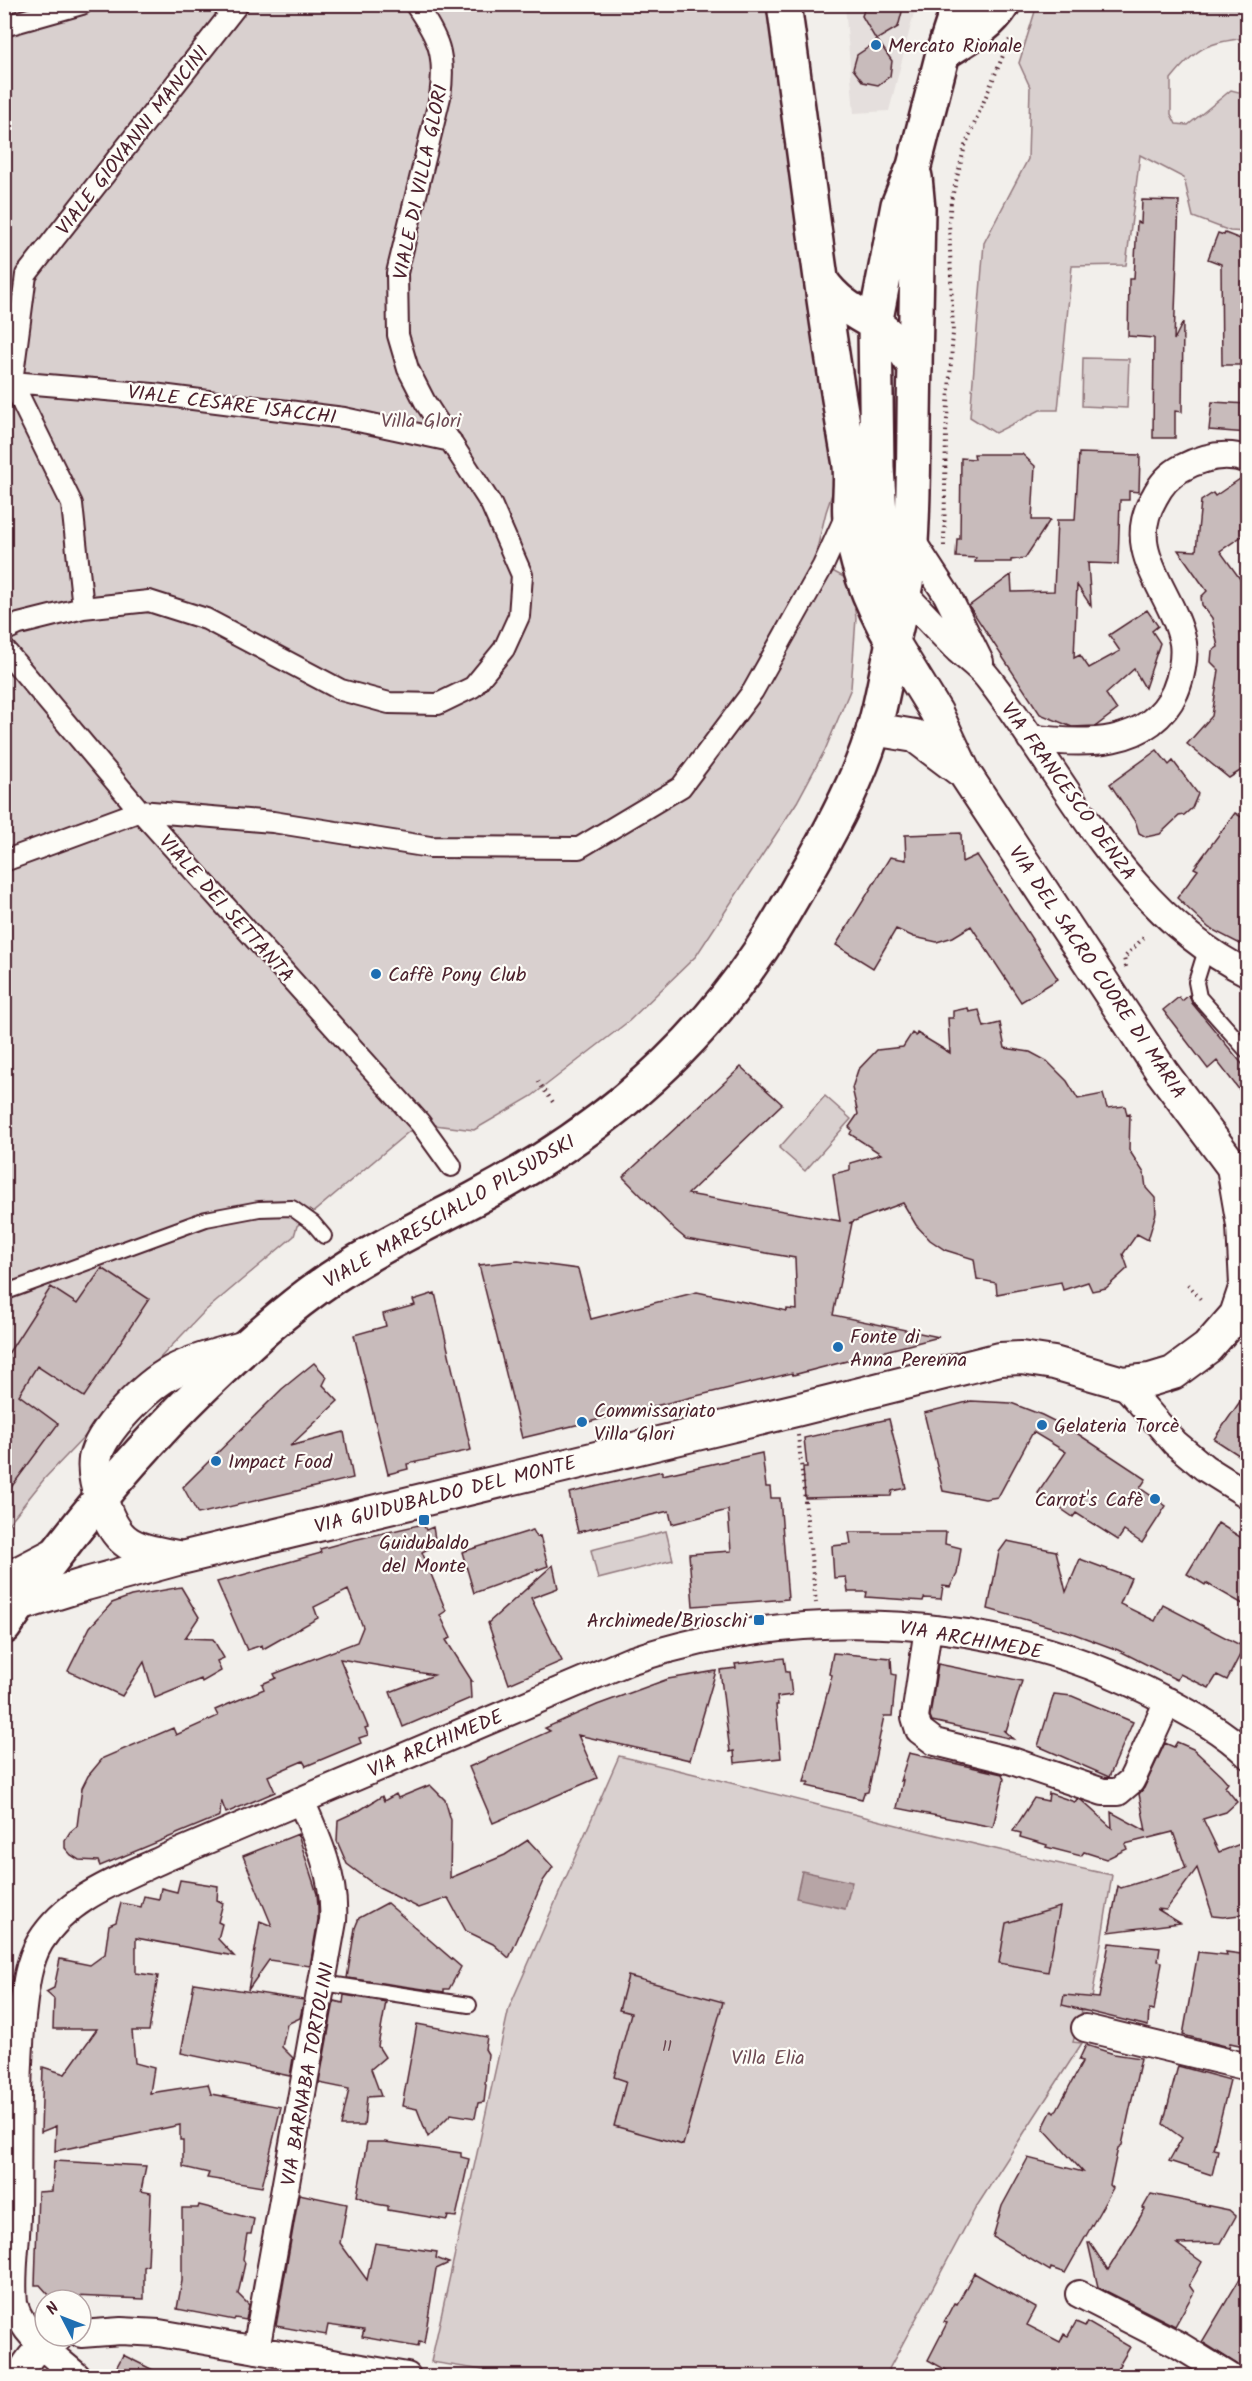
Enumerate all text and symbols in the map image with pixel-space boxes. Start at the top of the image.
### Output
place label: Mercato Rionale [888,31,1022,63]
marker: Mercato Rionale [869,38,883,52]
street label: VIALE GIOVANNI MANCINI [49,39,218,243]
street label: VIALE DI VILLA GLORI [386,82,458,283]
street label: VIALE CESARE ISACCHI [126,377,338,435]
park label: Villa Glori [381,406,462,438]
street label: VIA FRANCESCO DENZA [992,696,1143,888]
street label: VIALE DEI SETTANTA [150,828,301,991]
street label: VIA DEL SACRO CUORE DI MARIA [999,840,1193,1106]
place label: Caffè Pony Club [388,960,527,992]
marker: Caffè Pony Club [369,967,383,981]
street label: VIALE MARESCIALLO PILSUDSKI [318,1127,582,1298]
place label: Fonte di Anna Perenna [850,1322,967,1377]
marker: Fonte di Anna Perenna [831,1340,845,1354]
place label: Commissariato Villa Glori [594,1396,716,1451]
place label: Gelateria Torcè [1054,1411,1179,1443]
marker: Commissariato Villa Glori [575,1415,589,1429]
marker: Gelateria Torcè [1035,1418,1049,1432]
place label: Impact Food [228,1447,333,1479]
street label: VIA GUIDUBALDO DEL MONTE [311,1448,581,1544]
marker: Impact Food [209,1454,223,1468]
place label: Carrot's Cafè [1035,1485,1143,1517]
marker: Carrot's Cafè [1148,1492,1162,1506]
marker: Guidubaldo del Monte [417,1513,431,1527]
place label: Guidubaldo del Monte [379,1528,469,1583]
place label: Archimede/Brioschi [587,1606,748,1638]
marker: Archimede/Brioschi [752,1613,766,1627]
street label: VIA ARCHIMEDE [897,1613,1046,1669]
street label: VIA ARCHIMEDE [363,1701,510,1788]
street label: VIA BARNABA TORTOLINI [274,1960,344,2189]
house number: 11 [662,2034,672,2059]
park label: Villa Elia [731,2043,805,2075]
north arrow [33,2288,93,2348]
text: N [40,2297,66,2321]

